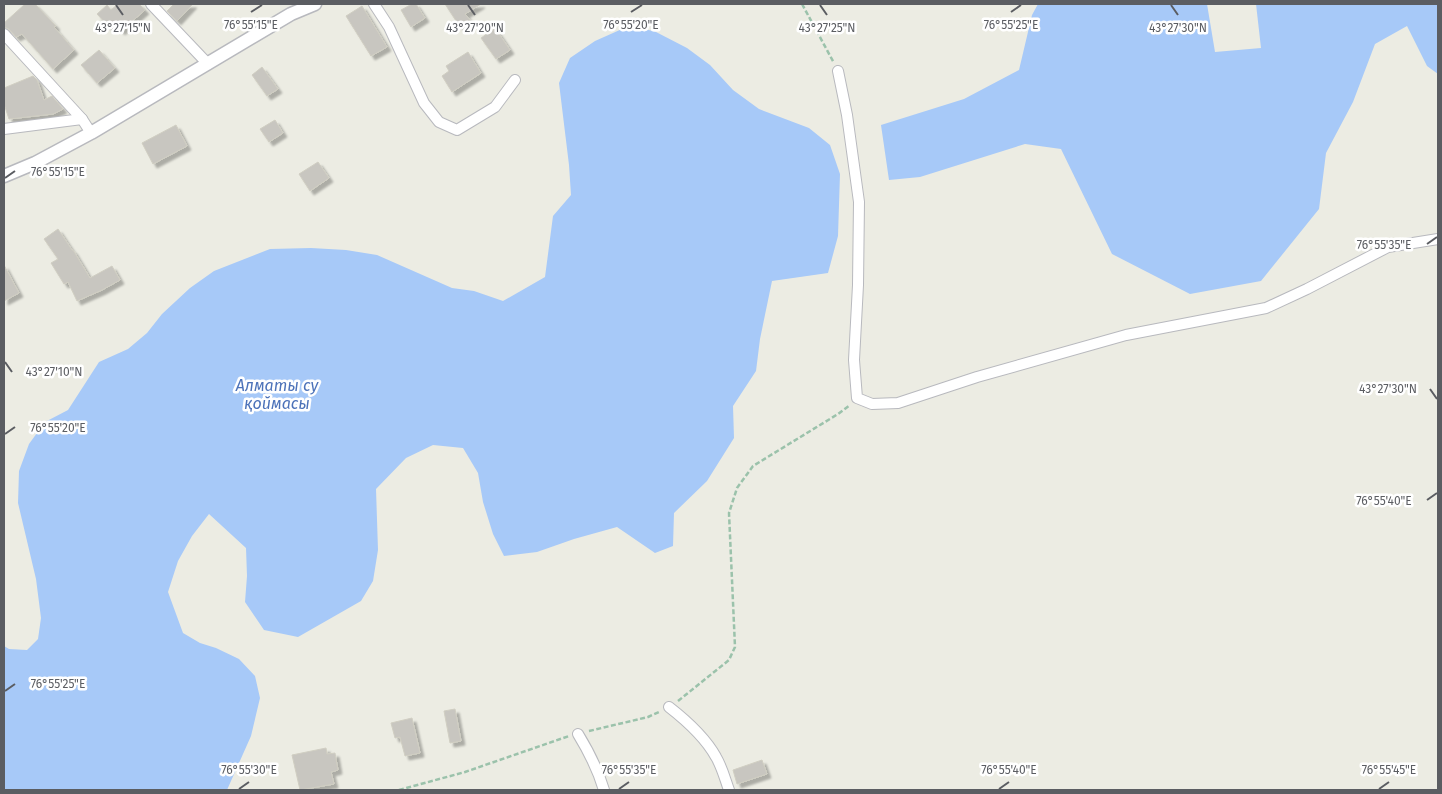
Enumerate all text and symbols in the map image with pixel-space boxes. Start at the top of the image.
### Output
text: 76°55'15"E [224,18,278,32]
text: 76°55'20"E [603,18,659,32]
text: 76°55'25"E [984,18,1038,32]
text: 43°27'15"N [95,21,151,35]
text: 43°27'20"N [446,21,504,35]
text: 43°27'25"N [799,21,855,35]
text: 43°27'30"N [1149,21,1207,35]
text: 76°55'15"E [31,165,85,179]
text: 76°55'35"E [1357,238,1411,252]
text: 43°27'10"N [25,365,83,379]
water label: Алматы су қоймасы [235,376,319,413]
text: 43°27'30"N [1359,382,1417,396]
text: 76°55'20"E [30,421,86,435]
text: 76°55'40"E [1356,494,1412,508]
text: 76°55'25"E [31,677,85,691]
text: 76°55'30"E [221,763,277,777]
text: 76°55'35"E [602,763,656,777]
text: 76°55'40"E [981,763,1037,777]
text: 76°55'45"E [1362,763,1416,777]

